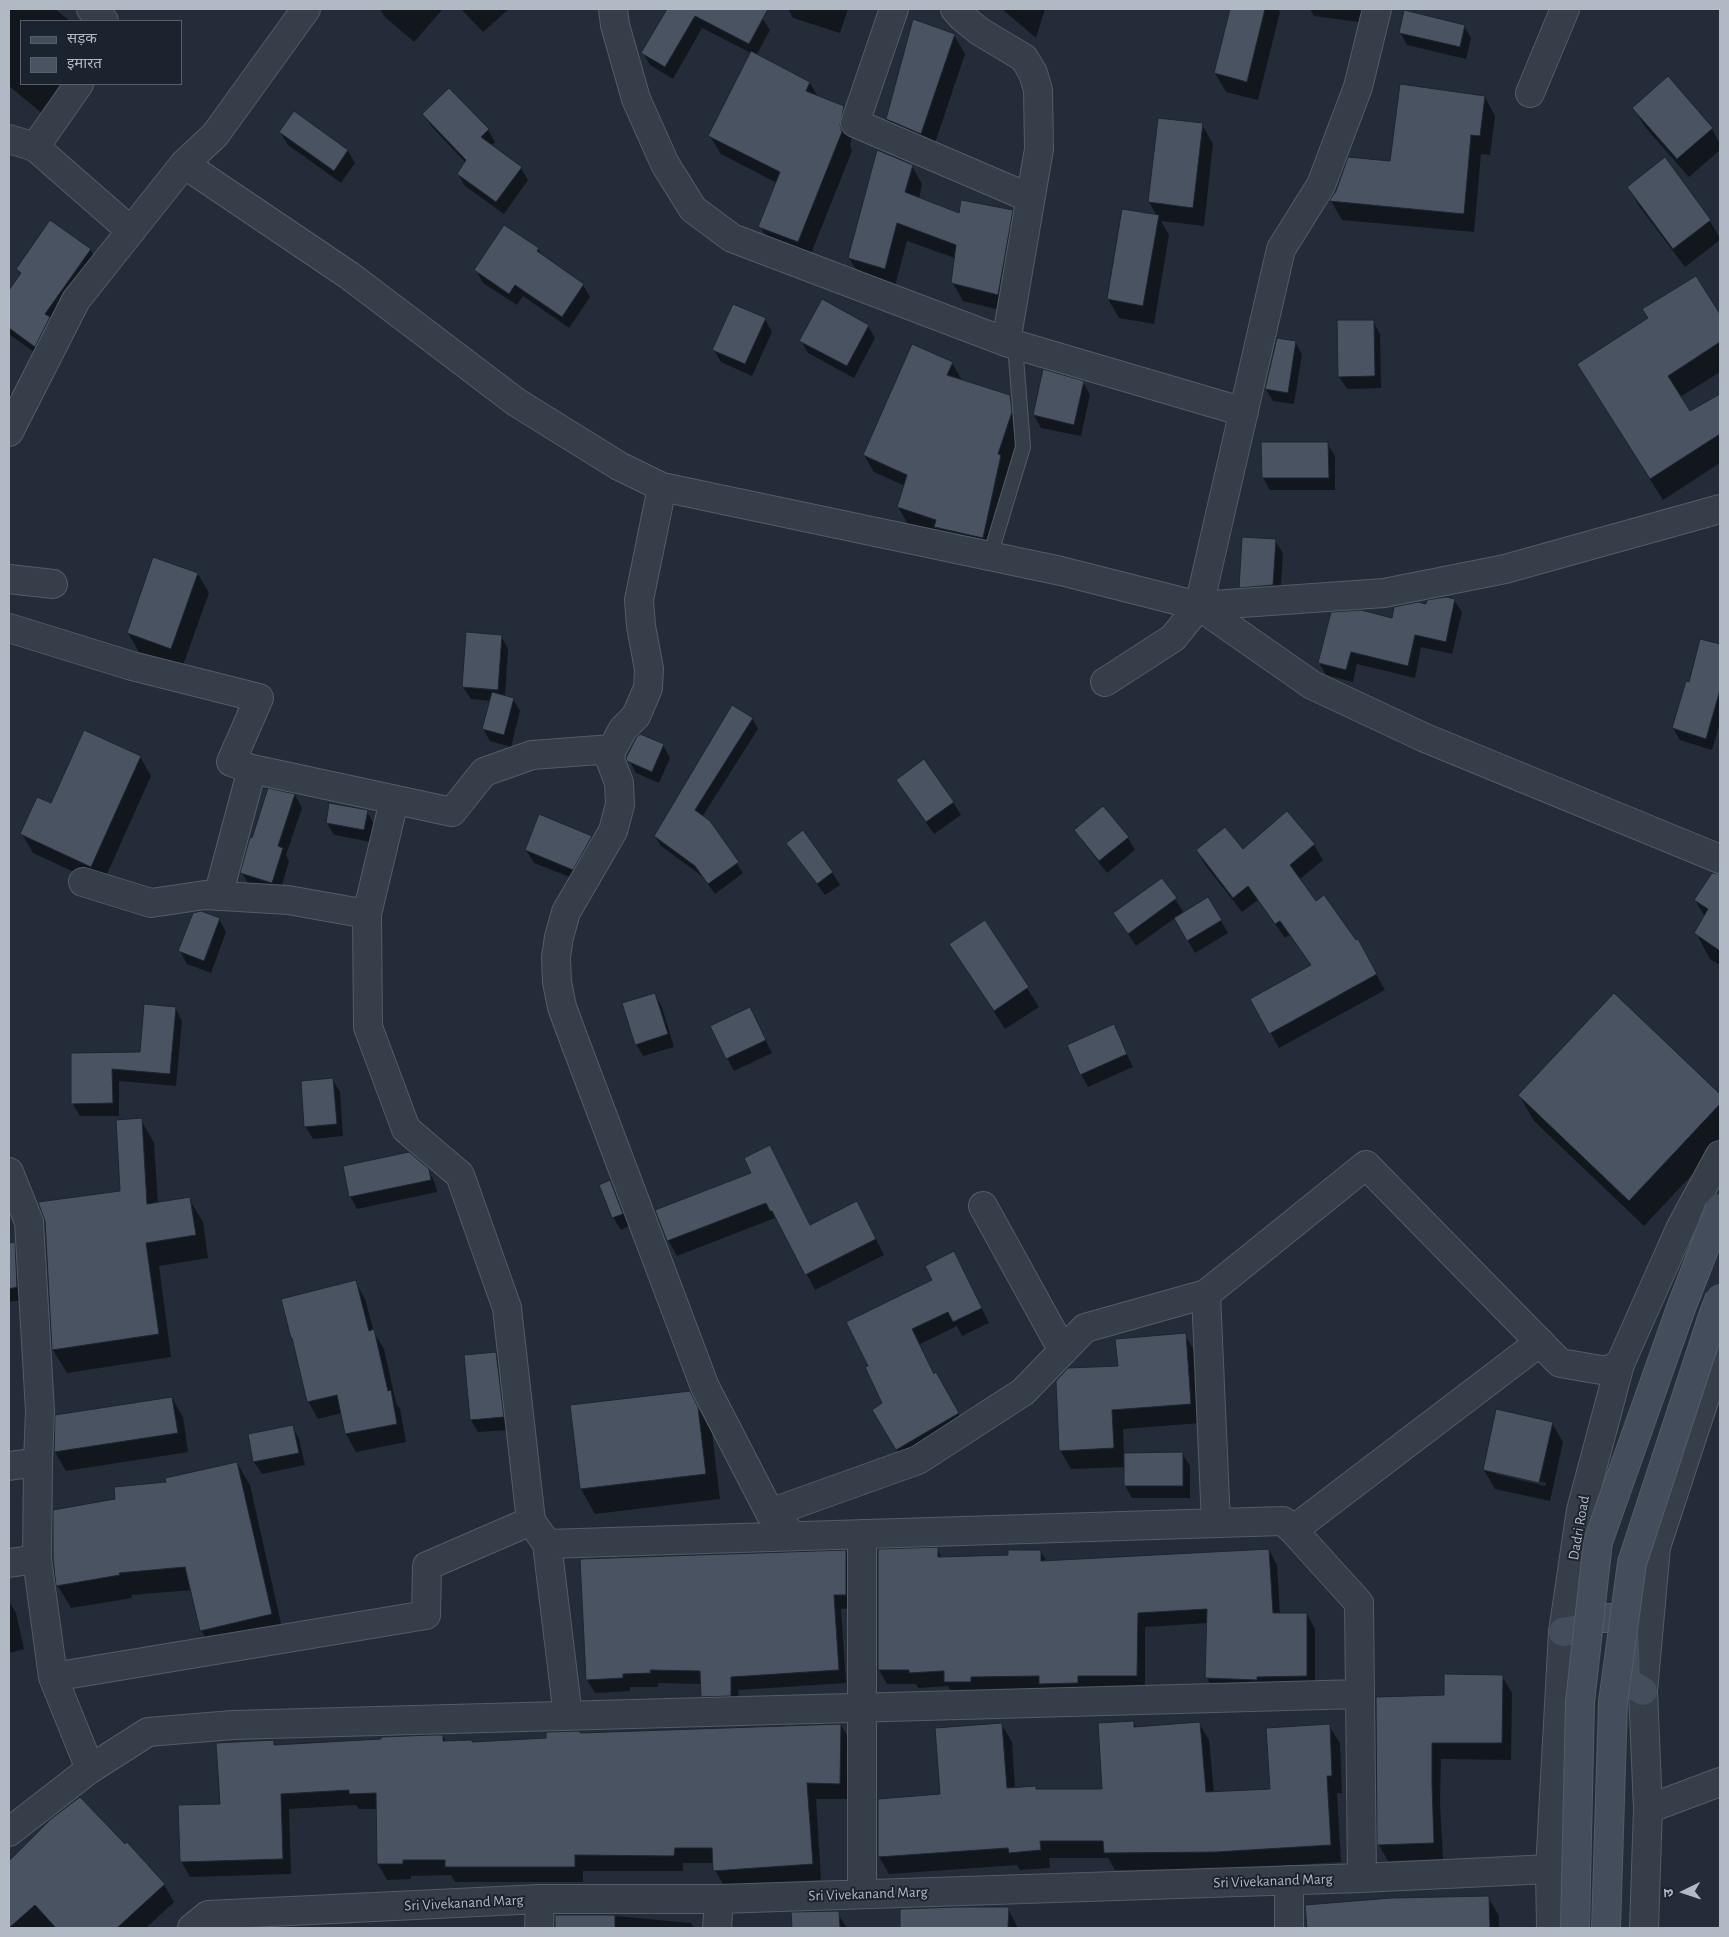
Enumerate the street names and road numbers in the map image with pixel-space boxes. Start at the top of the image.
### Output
street label: Dadri Road [1564,1494,1594,1562]
street label: Sri Vivekanand Marg [1213,1870,1333,1892]
street label: Sri Vivekanand Marg [808,1883,928,1905]
street label: Sri Vivekanand Marg [404,1891,524,1915]

